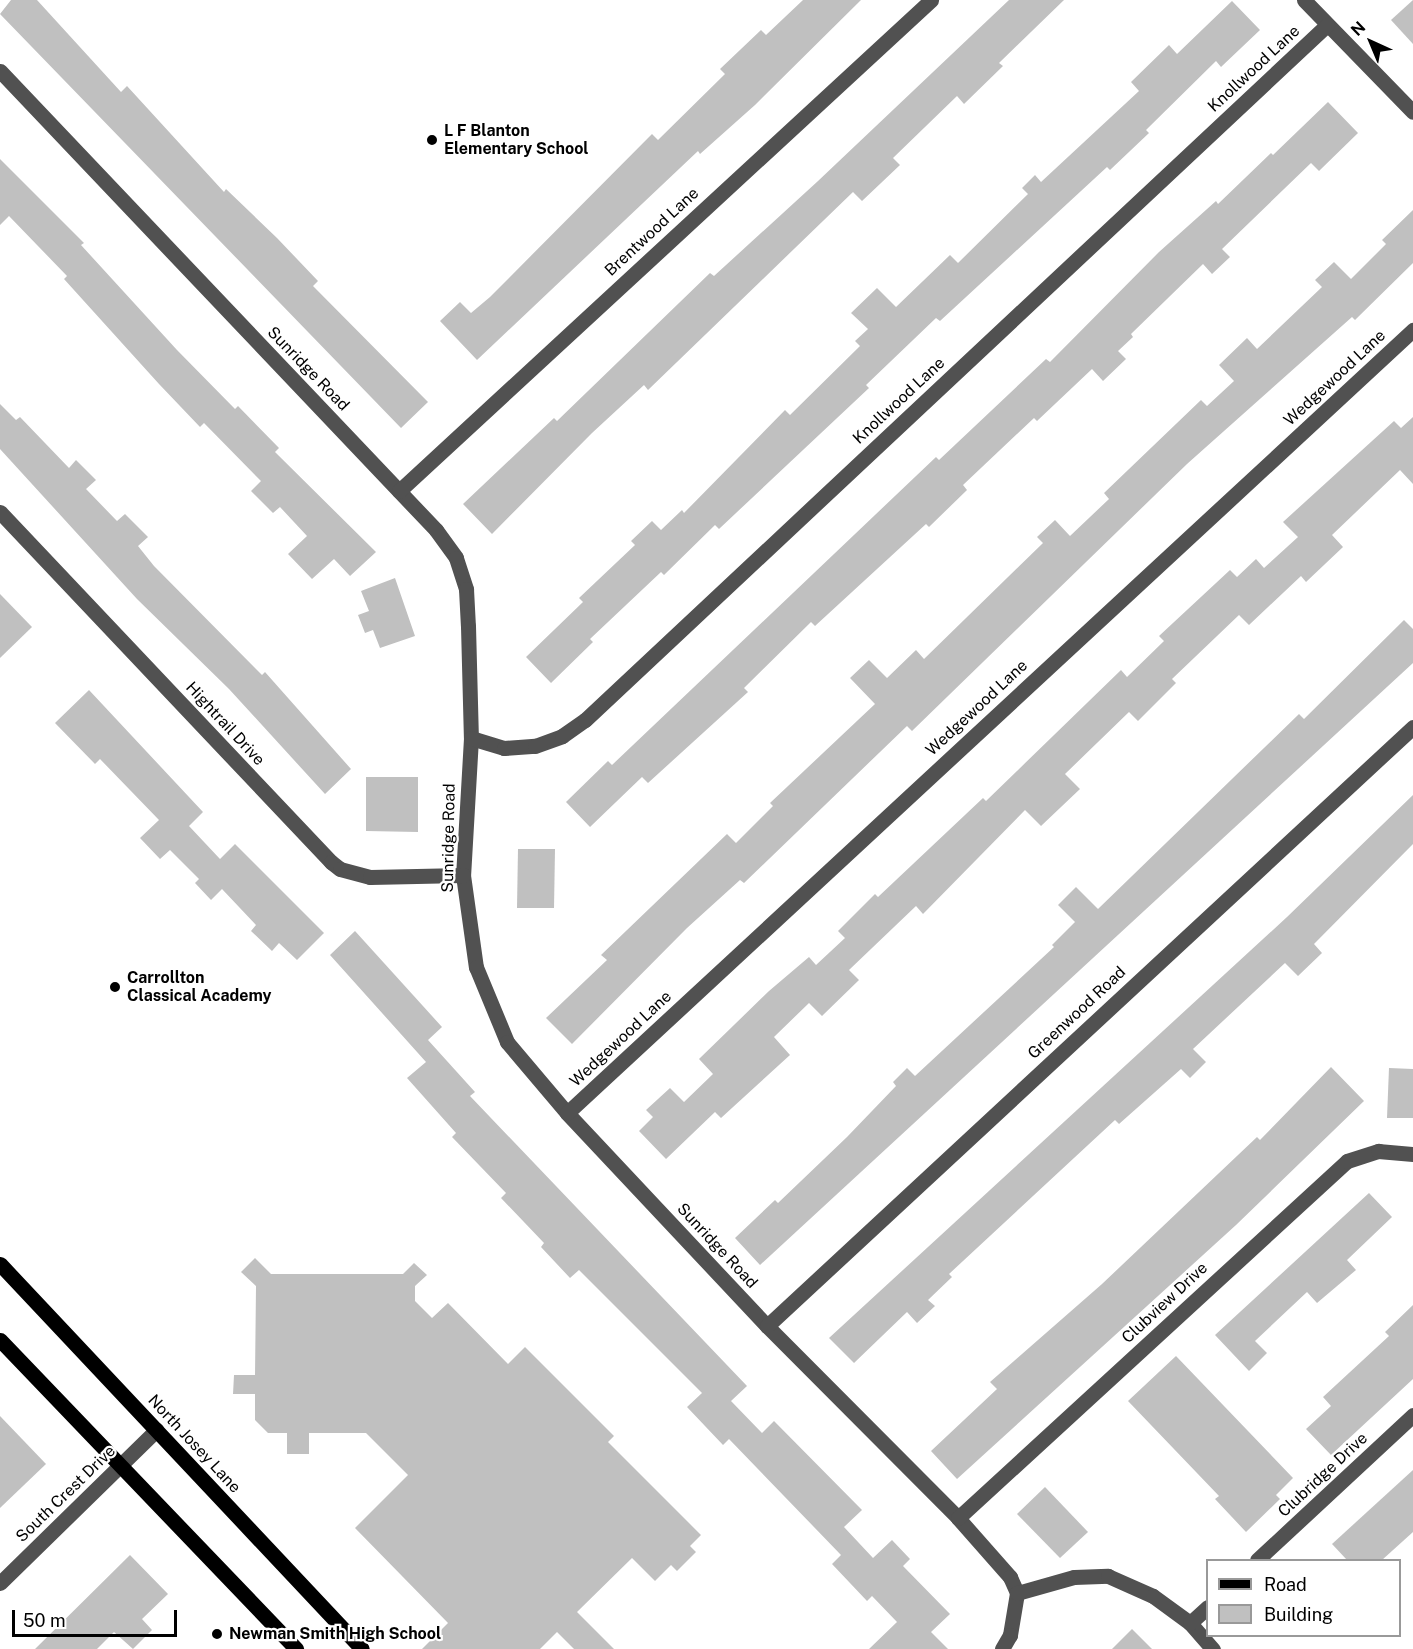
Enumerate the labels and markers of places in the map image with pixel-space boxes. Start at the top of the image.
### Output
place label: L F Blanton Elementary School [444,121,589,159]
marker: L F Blanton Elementary School [425,133,439,147]
place label: Carrollton Classical Academy [127,968,271,1006]
marker: Carrollton Classical Academy [108,980,122,994]
place label: Newman Smith High School [229,1624,441,1644]
marker: Newman Smith High School [210,1627,224,1641]

